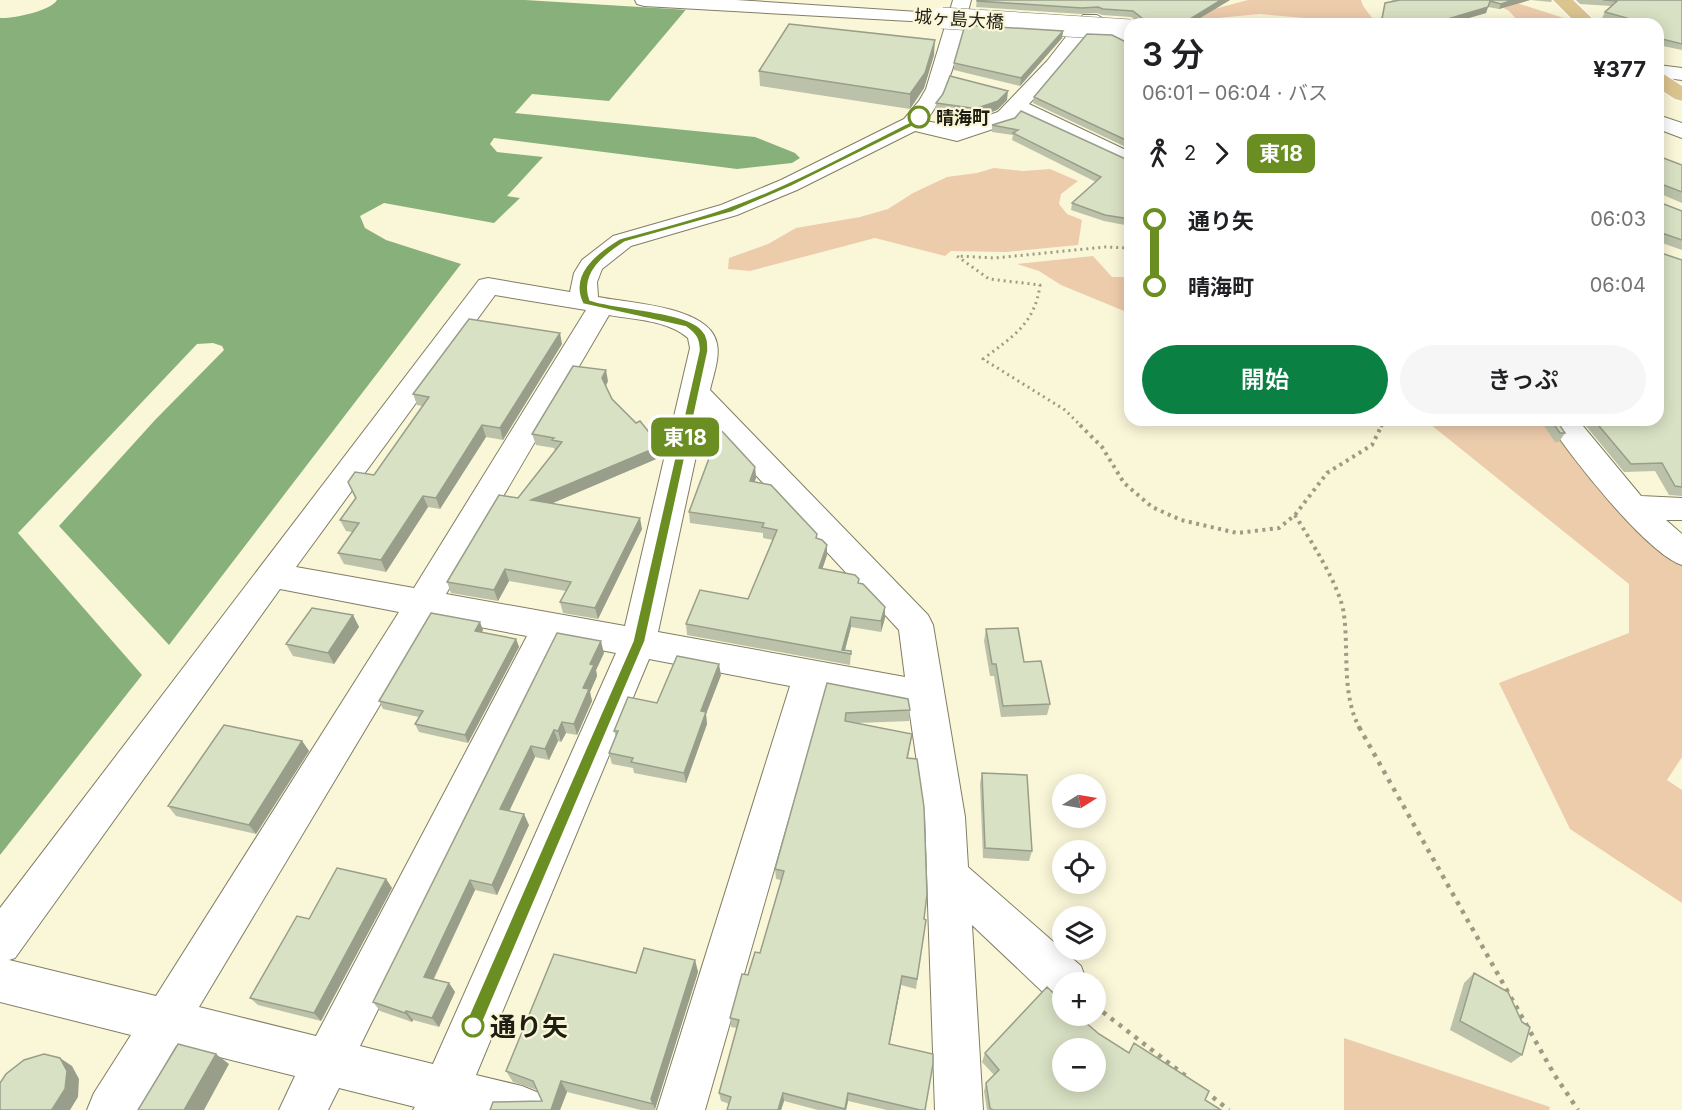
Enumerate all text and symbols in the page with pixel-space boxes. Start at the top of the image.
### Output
street label: 城ヶ島大橋 [913,5,1005,33]
text: 3 分 [1142,34,1204,74]
text: ¥377 [1593,56,1646,82]
text: 06:01 – 06:04 · バス [1142,81,1328,105]
marker: 晴海町 [908,106,930,128]
place label: 晴海町 [936,107,990,128]
icon: walk [1142,137,1175,170]
icon: forward [1205,137,1238,170]
text: 2 [1184,141,1196,165]
text: 東18 [1259,141,1303,166]
text: 06:03 [1590,207,1646,231]
text: 通り矢 [1188,208,1254,234]
text: 06:04 [1590,273,1646,297]
text: 晴海町 [1188,274,1254,300]
button: 開始 [1142,345,1388,414]
button: きっぷ [1400,345,1646,414]
line badge: 東18 [650,418,720,456]
text: 東18 [663,425,707,450]
north arrow [1052,774,1106,828]
map controls [1052,774,1106,1092]
button: locate [1052,840,1106,894]
button: layers [1052,906,1106,960]
button: + [1052,972,1106,1026]
place label: 通り矢 [490,1011,568,1042]
marker: 通り矢 [462,1015,484,1037]
button: − [1052,1038,1106,1092]

